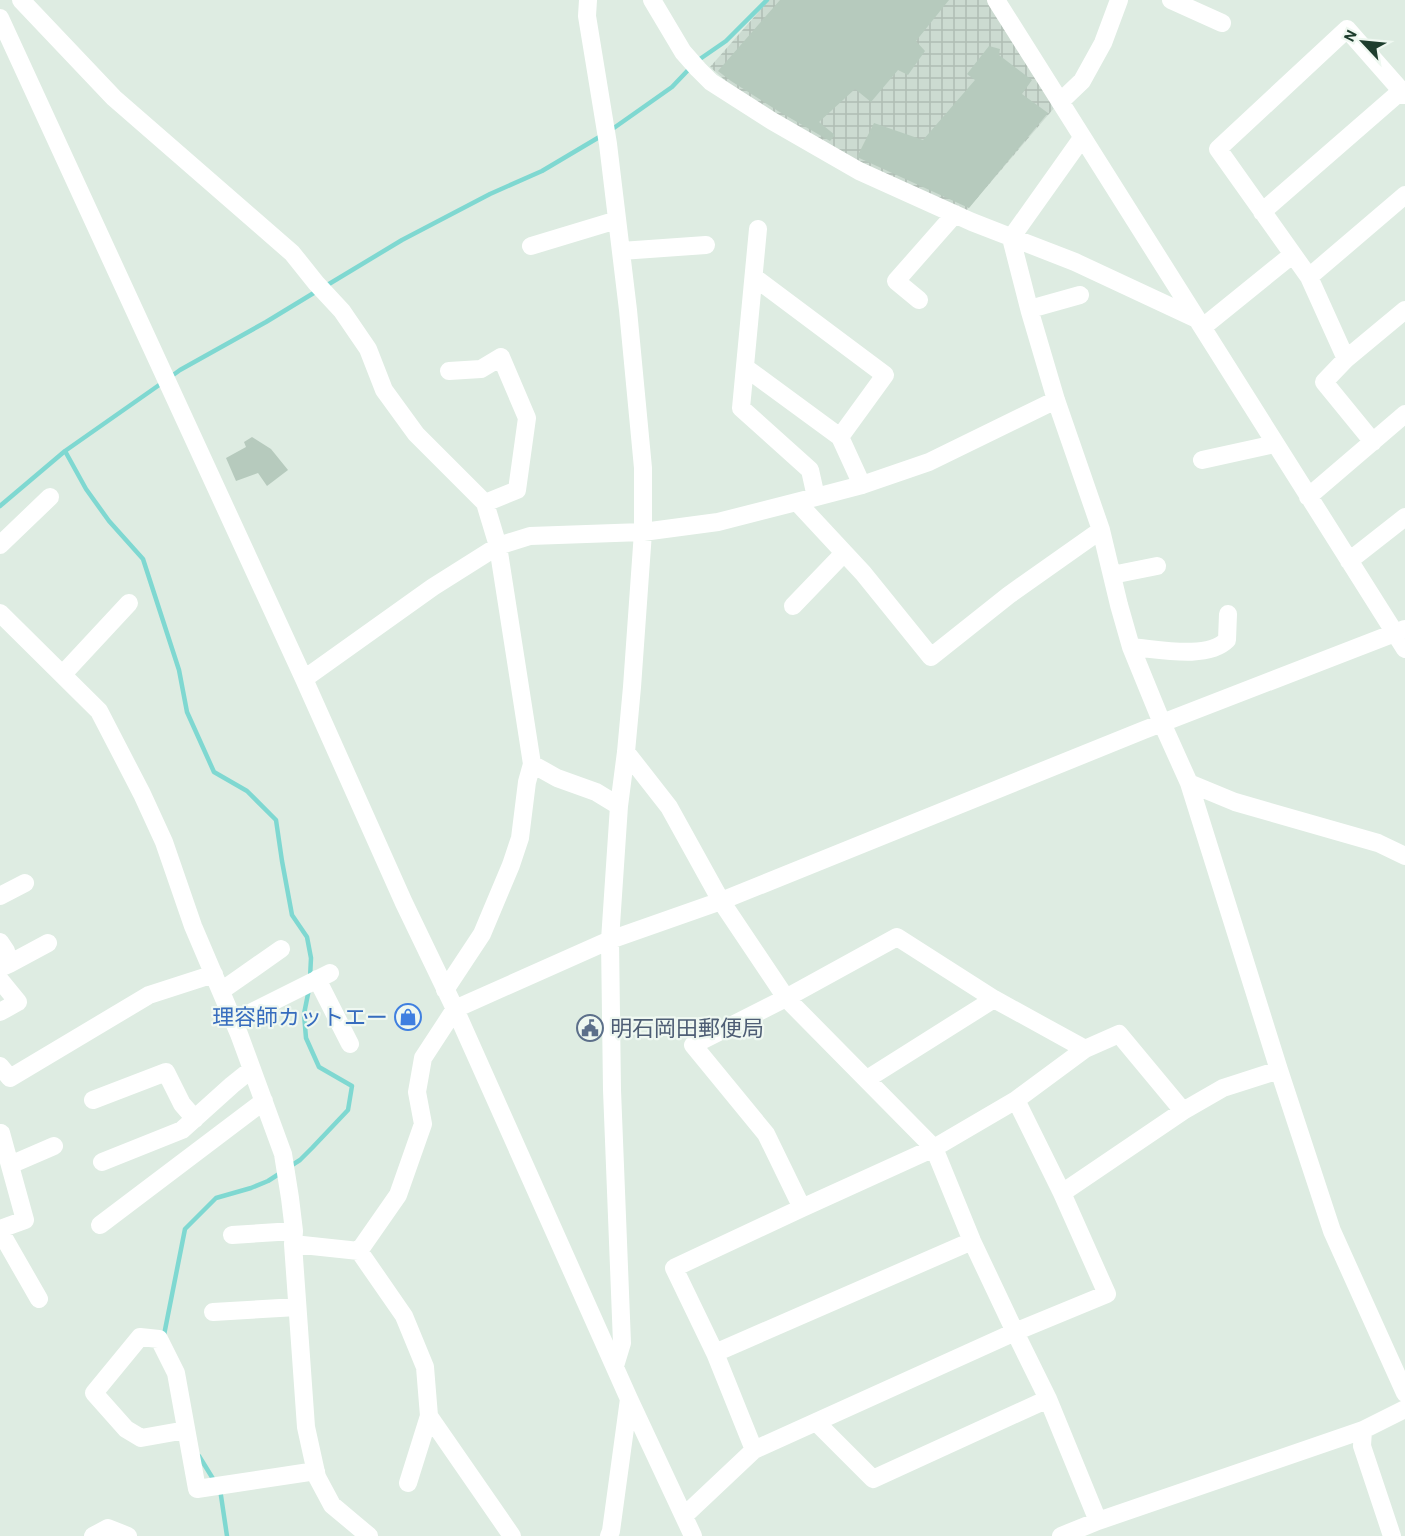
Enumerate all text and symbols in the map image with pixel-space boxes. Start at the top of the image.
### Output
north arrow [1333,12,1393,72]
text: N [1341,27,1360,44]
shop icon: 理容師カットエー [393,1002,423,1032]
place label: 理容師カットエー [212,1006,388,1029]
public building icon: 明石岡田郵便局 [575,1013,605,1043]
place label: 明石岡田郵便局 [610,1017,764,1040]

